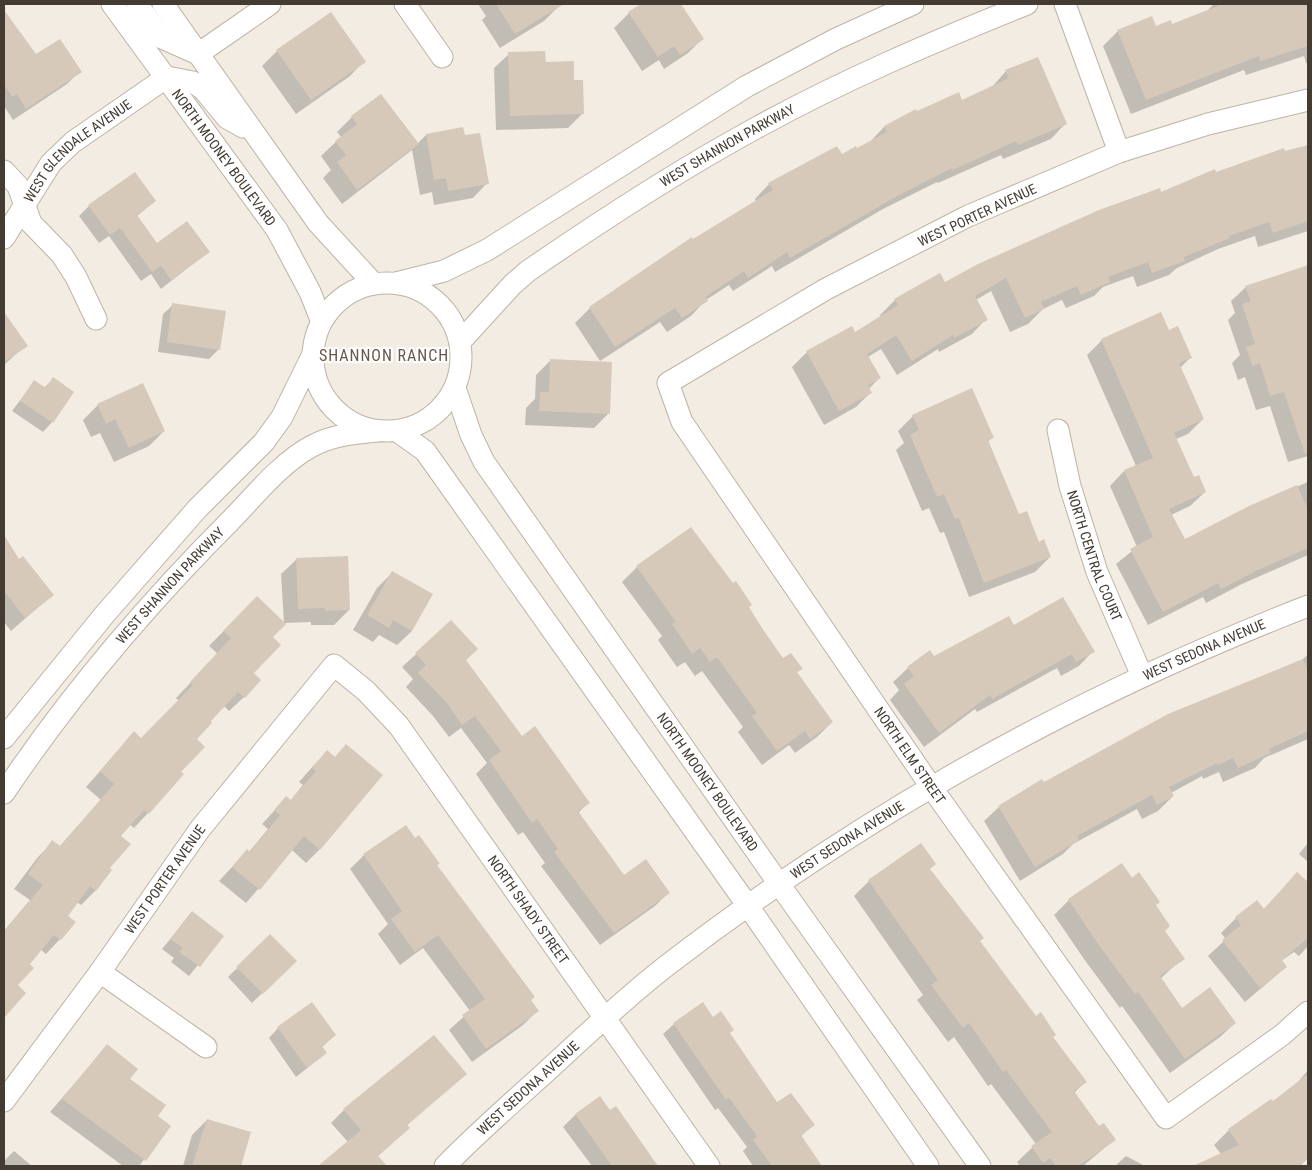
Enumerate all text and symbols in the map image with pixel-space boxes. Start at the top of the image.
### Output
street label: NORTH MOONEY BOULEVARD [169,86,279,229]
street label: WEST GLENDALE AVENUE [20,96,135,205]
street label: WEST SHANNON PARKWAY [657,101,798,190]
street label: WEST PORTER AVENUE [915,181,1039,249]
district label: SHANNON RANCH [319,346,449,365]
street label: NORTH CENTRAL COURT [1064,488,1125,623]
street label: WEST SHANNON PARKWAY [113,524,228,647]
street label: WEST SEDONA AVENUE [1140,616,1268,683]
street label: NORTH ELM STREET [871,704,949,807]
street label: NORTH MOONEY BOULEVARD [654,710,762,854]
street label: WEST SEDONA AVENUE [787,798,907,882]
street label: WEST PORTER AVENUE [121,822,208,937]
street label: NORTH SHADY STREET [485,852,572,967]
street label: WEST SEDONA AVENUE [474,1038,582,1138]

